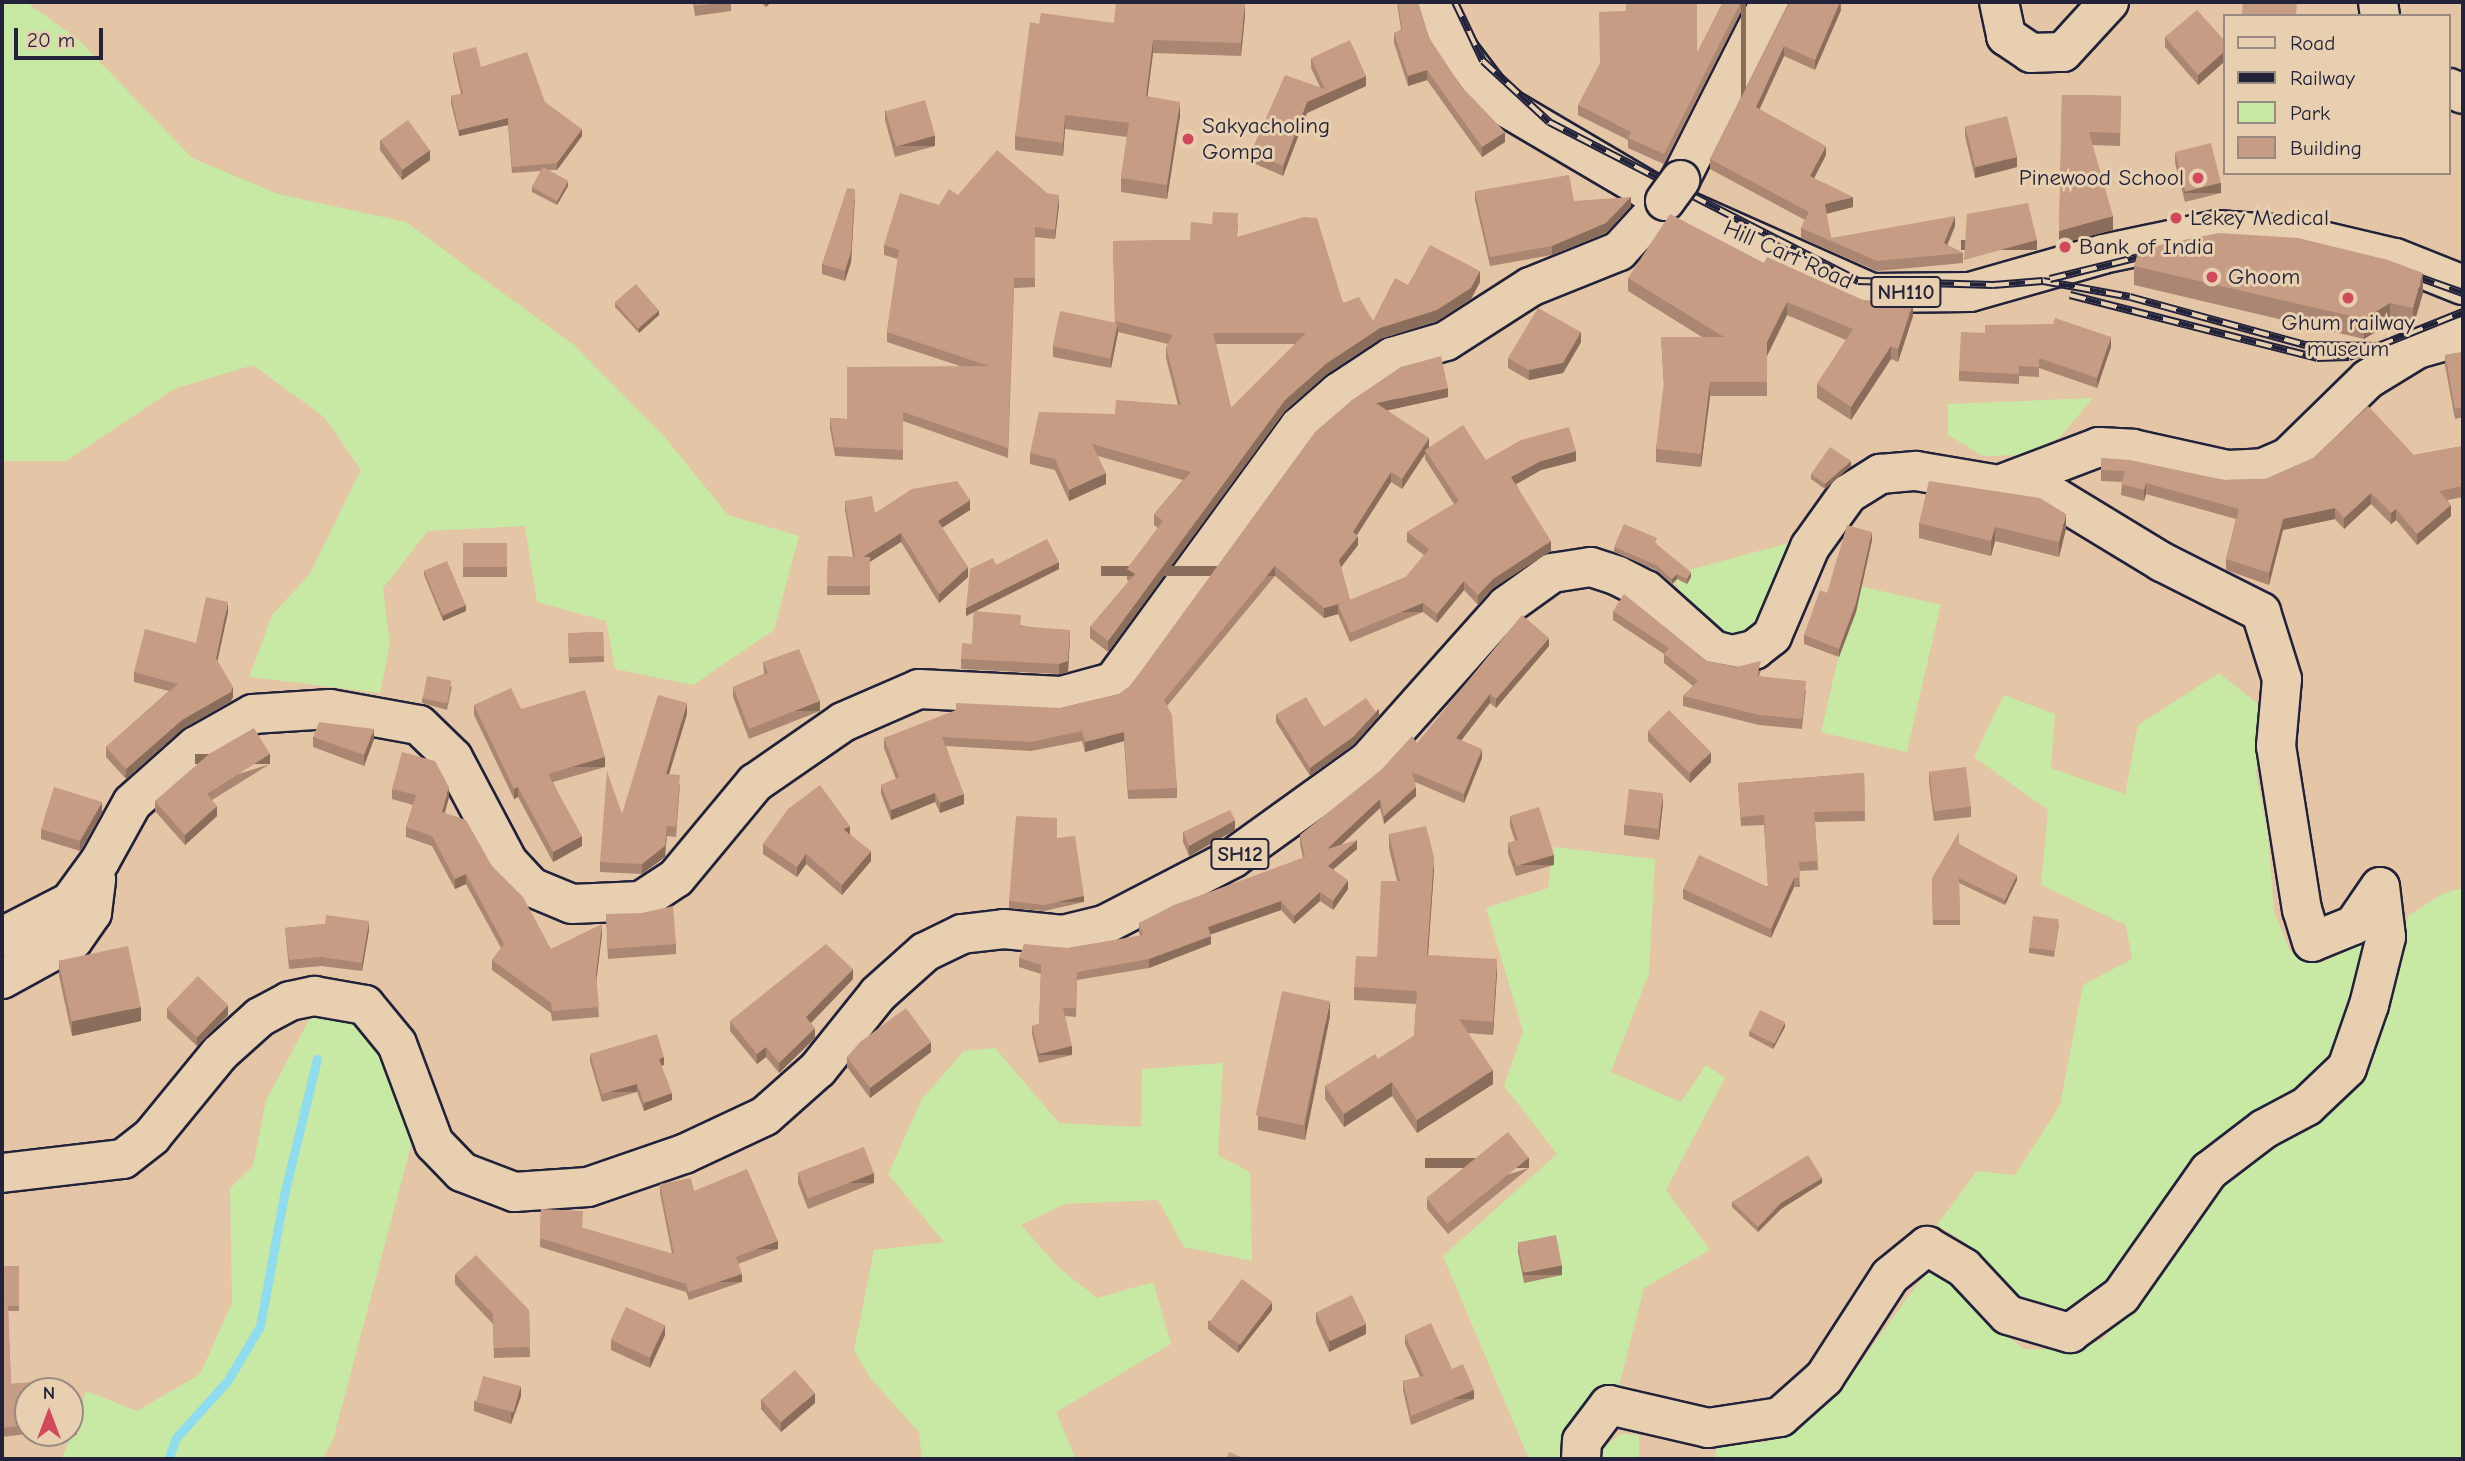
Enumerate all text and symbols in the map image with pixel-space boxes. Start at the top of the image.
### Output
scale bar [18,14,107,58]
legend [2224,14,2451,175]
text: 20 m [27,28,75,52]
text: Road [2290,31,2335,55]
text: Railway [2290,66,2355,90]
text: Park [2290,101,2330,125]
place label: Sakyacholing Gompa [1202,112,1330,166]
marker: Sakyacholing Gompa [1180,131,1196,147]
text: Building [2290,136,2362,160]
place label: Pinewood School [2019,164,2184,192]
marker: Pinewood School [2190,170,2206,186]
place label: Lekey Medical [2190,204,2329,232]
marker: Lekey Medical [2168,210,2184,226]
street label: Hill Cart Road [1719,214,1857,296]
place label: Bank of India [2079,233,2214,261]
marker: Bank of India [2057,239,2073,255]
place label: Ghoom [2228,263,2300,291]
marker: Ghoom [2202,267,2222,287]
road number: NH110 [1869,274,1943,310]
marker: Ghum railway museum [2340,290,2356,306]
place label: Ghum railway museum [2281,309,2415,363]
road number: SH12 [1210,836,1270,872]
north arrow [14,1377,84,1447]
text: N [43,1382,55,1404]

